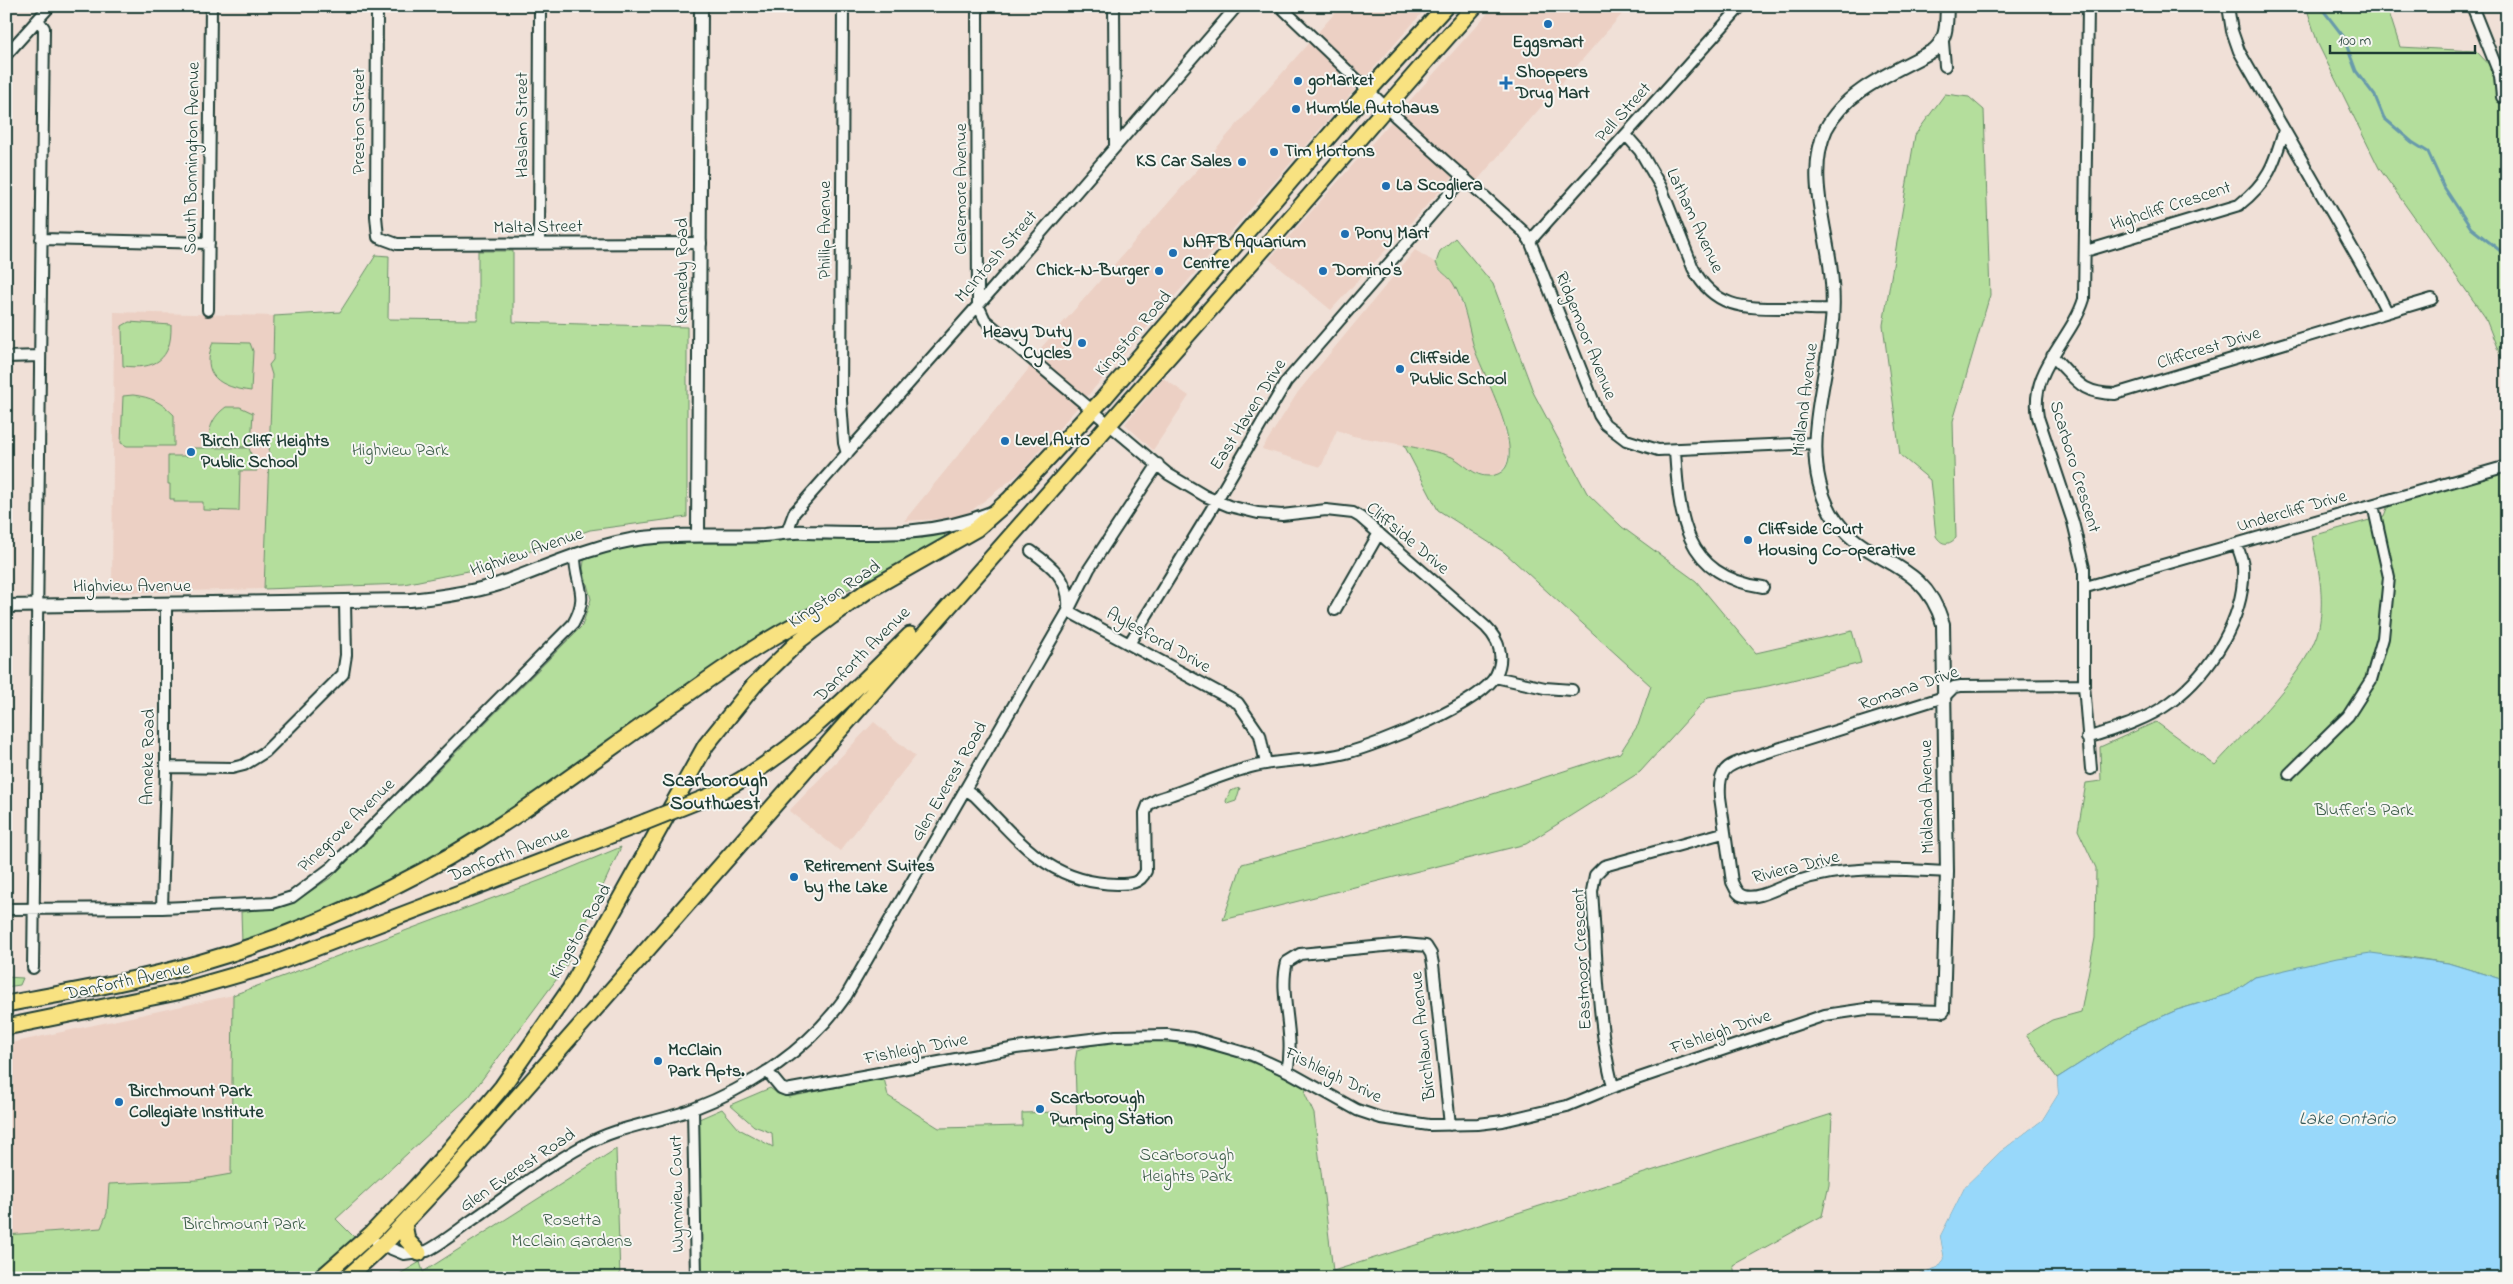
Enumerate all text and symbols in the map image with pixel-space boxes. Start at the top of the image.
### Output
marker: Eggsmart [1542,18,1554,30]
scale bar [2330,22,2476,54]
place label: Eggsmart [1512,30,1585,57]
text: 100 m [2338,30,2371,52]
place label: Shoppers Drug Mart [1515,60,1591,108]
street label: South Bonnington Avenue [178,61,209,254]
street label: Preston Street [347,68,373,174]
place label: goMarket [1307,68,1375,95]
street label: Haslam Street [510,72,536,178]
marker: goMarket [1292,75,1304,87]
marker: Shoppers Drug Mart [1500,77,1512,89]
street label: Pell Street [1590,77,1658,149]
place label: Humble Autohaus [1306,96,1439,122]
marker: Humble Autohaus [1290,103,1302,115]
street label: Claremore Avenue [949,122,975,255]
place label: Tim Hortons [1284,139,1375,165]
marker: Tim Hortons [1268,146,1280,158]
place label: KS Car Sales [1136,149,1232,175]
marker: KS Car Sales [1236,156,1248,168]
street label: Latham Avenue [1658,164,1730,279]
place label: La Scogliera [1396,173,1483,200]
street label: Highcliff Crescent [2108,175,2235,240]
street label: Phillip Avenue [813,180,839,279]
marker: La Scogliera [1380,180,1392,192]
street label: McIntosh Street [949,205,1045,309]
street label: Malta Street [493,214,583,242]
street label: Kennedy Road [670,218,696,324]
place label: Pony Mart [1355,221,1430,248]
marker: Pony Mart [1339,228,1351,240]
place label: NAFB Aquarium Centre [1183,230,1306,277]
marker: NAFB Aquarium Centre [1167,247,1179,259]
place label: Chick-N-Burger [1036,258,1149,285]
place label: Domino's [1332,258,1402,284]
marker: Chick-N-Burger [1153,265,1165,277]
marker: Domino's [1317,265,1329,277]
street label: Ridgemoor Avenue [1547,268,1623,405]
street label: Kingston Road [1089,285,1179,383]
place label: Heavy Duty Cycles [983,320,1072,368]
street label: Cliffcrest Drive [2154,321,2265,377]
marker: Heavy Duty Cycles [1076,337,1088,349]
street label: Midland Avenue [1786,341,1826,458]
place label: Cliffside Public School [1410,346,1507,393]
street label: East Haven Drive [1204,353,1294,476]
marker: Cliffside Public School [1394,363,1406,375]
street label: Scarboro Crescent [2042,398,2106,536]
place label: Level Auto [1015,428,1090,454]
place label: Birch Cliff Heights Public School [200,429,329,476]
marker: Level Auto [999,435,1011,447]
park label: Highview Park [352,438,448,465]
marker: Birch Cliff Heights Public School [185,446,197,458]
street label: Undercliff Drive [2234,484,2351,540]
street label: Cliffside Drive [1360,496,1455,582]
place label: Cliffside Court Housing Co-operative [1758,517,1916,565]
street label: Highview Avenue [467,521,588,585]
marker: Cliffside Court Housing Co-operative [1742,534,1754,546]
street label: Kingston Road [784,555,887,636]
street label: Highview Avenue [73,574,192,601]
street label: Danforth Avenue [808,600,918,710]
street label: Aylesford Drive [1101,602,1216,681]
street label: Romana Drive [1856,660,1963,718]
street label: Anneke Road [135,709,163,805]
street label: Glen Everest Road [905,717,995,847]
street label: Midland Avenue [1914,739,1942,854]
district label: Scarborough Southwest [662,767,768,819]
street label: Pinegrove Avenue [292,772,403,880]
park label: Bluffer's Park [2314,798,2414,824]
street label: Danforth Avenue [444,820,574,890]
street label: Riviera Drive [1750,844,1843,891]
place label: Retirement Suites by the Lake [804,854,935,902]
marker: Retirement Suites by the Lake [788,871,800,883]
street label: Kingston Road [543,880,620,985]
street label: Eastmoor Crescent [1566,887,1600,1031]
street label: Danforth Avenue [62,956,194,1008]
street label: Birchlawn Avenue [1404,969,1444,1103]
street label: Fishleigh Drive [1666,1003,1776,1064]
street label: Fishleigh Drive [861,1027,971,1074]
place label: McClain Park Apts. [668,1038,745,1085]
street label: Fishleigh Drive [1279,1041,1387,1112]
marker: McClain Park Apts. [652,1055,664,1067]
place label: Birchmount Park Collegiate Institute [128,1079,264,1127]
place label: Scarborough Pumping Station [1050,1086,1173,1134]
marker: Birchmount Park Collegiate Institute [113,1096,125,1108]
marker: Scarborough Pumping Station [1034,1103,1046,1115]
water label: Lake Ontario [2299,1106,2396,1133]
street label: Glen Everest Road [455,1123,581,1219]
street label: Wynnview Court [664,1135,692,1253]
park label: Scarborough Heights Park [1140,1143,1234,1191]
park label: Rosetta McClain Gardens [512,1208,632,1255]
park label: Birchmount Park [182,1212,306,1238]

